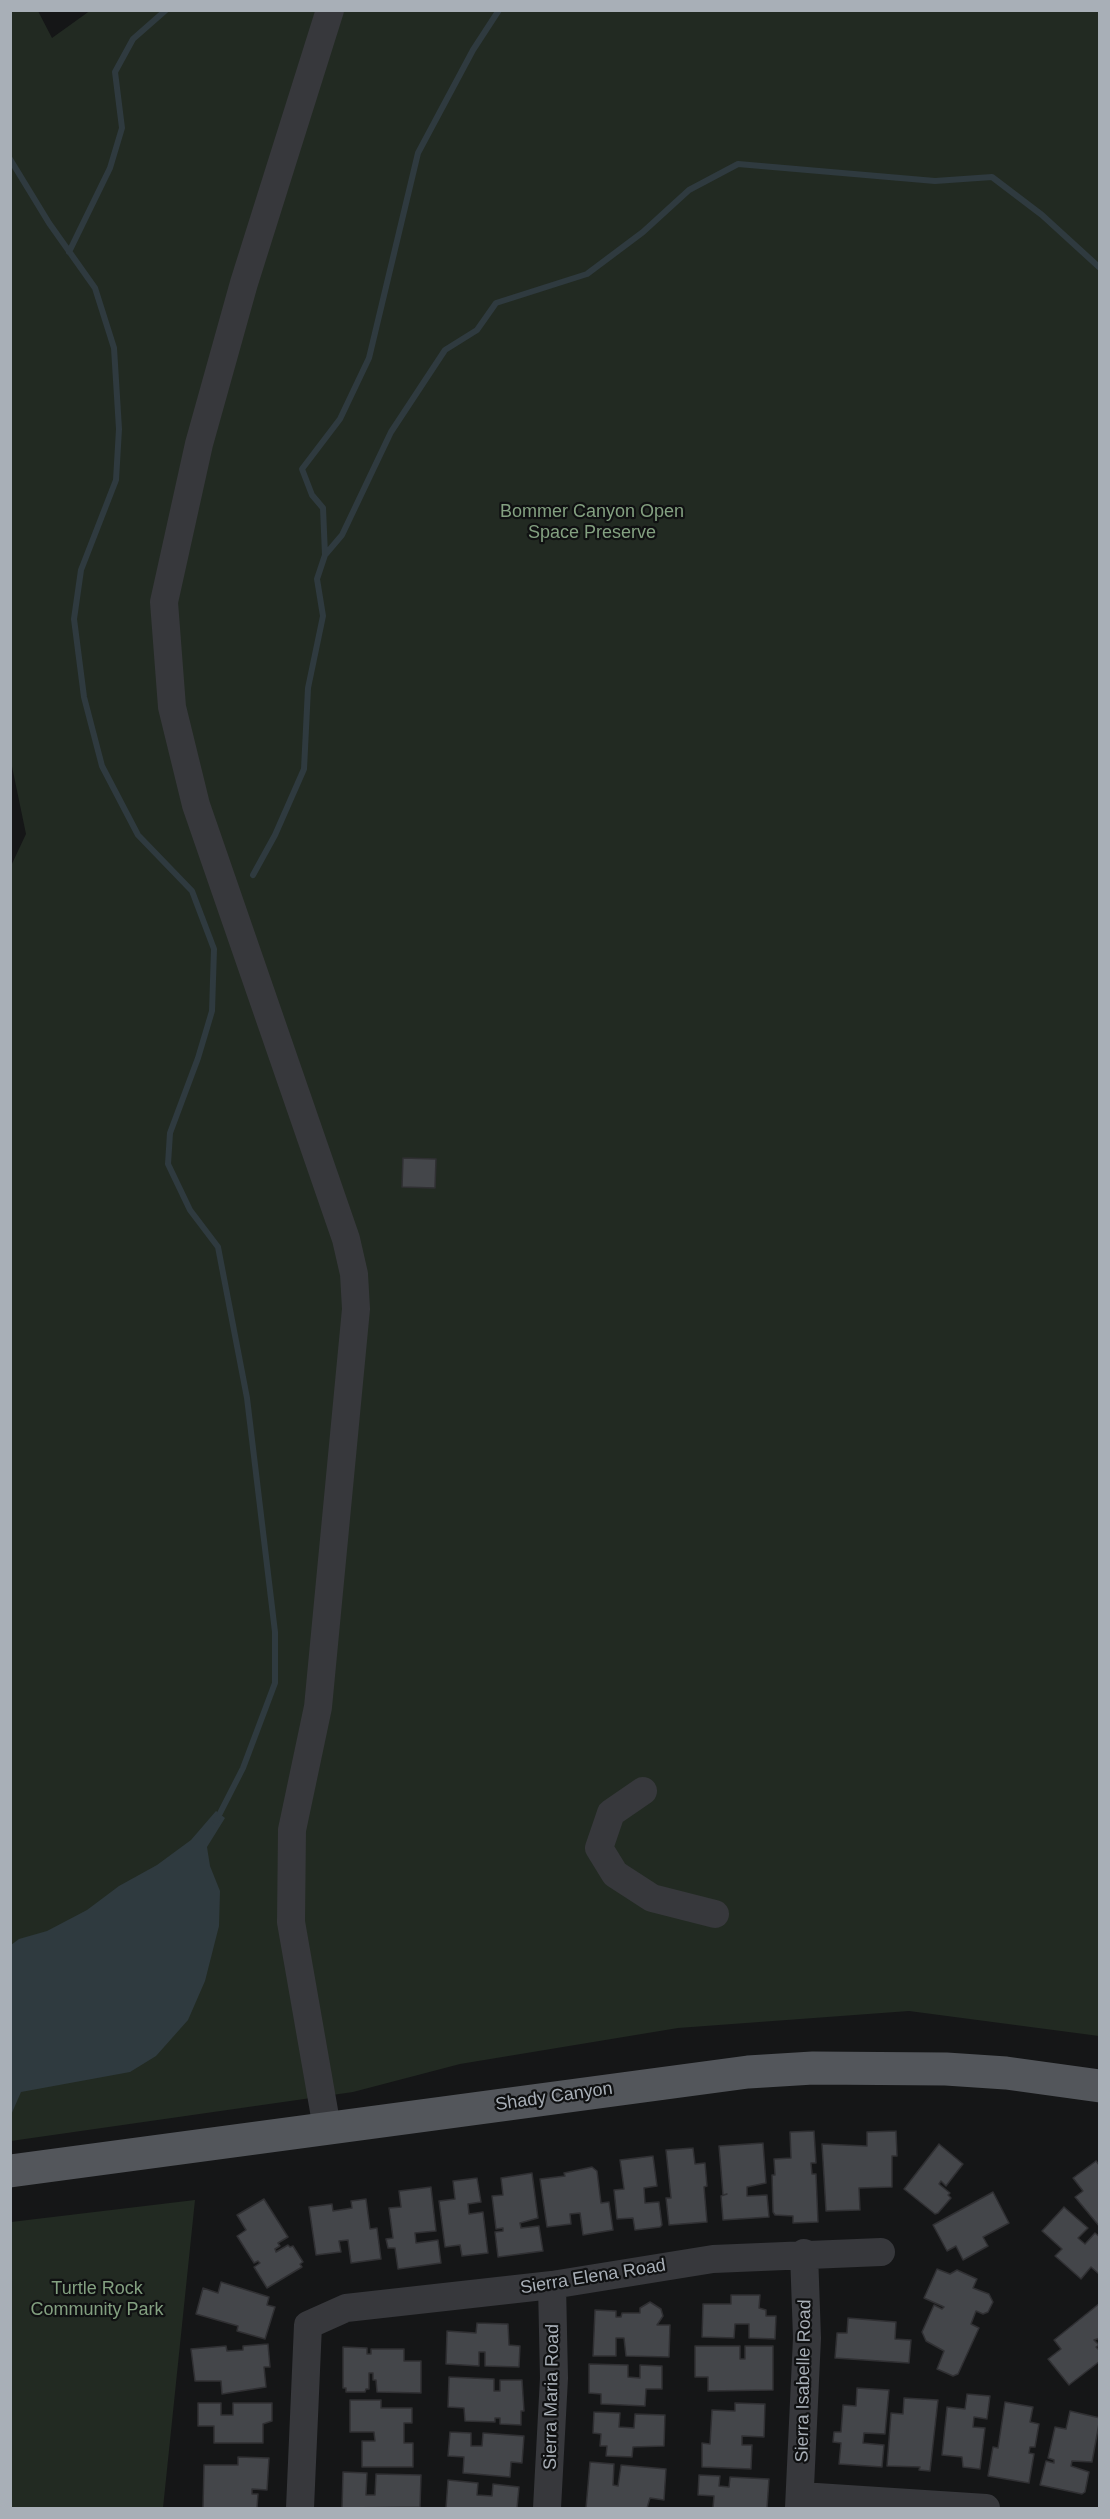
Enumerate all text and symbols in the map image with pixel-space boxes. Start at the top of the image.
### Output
park label: Bommer Canyon Open Space Preserve [500,501,684,544]
street label: Shady Canyon [494,2078,614,2116]
street label: Sierra Elena Road [519,2255,667,2299]
park label: Turtle Rock Community Park [30,2278,164,2320]
street label: Sierra Isabelle Road [792,2299,816,2463]
street label: Sierra Maria Road [540,2324,564,2470]

